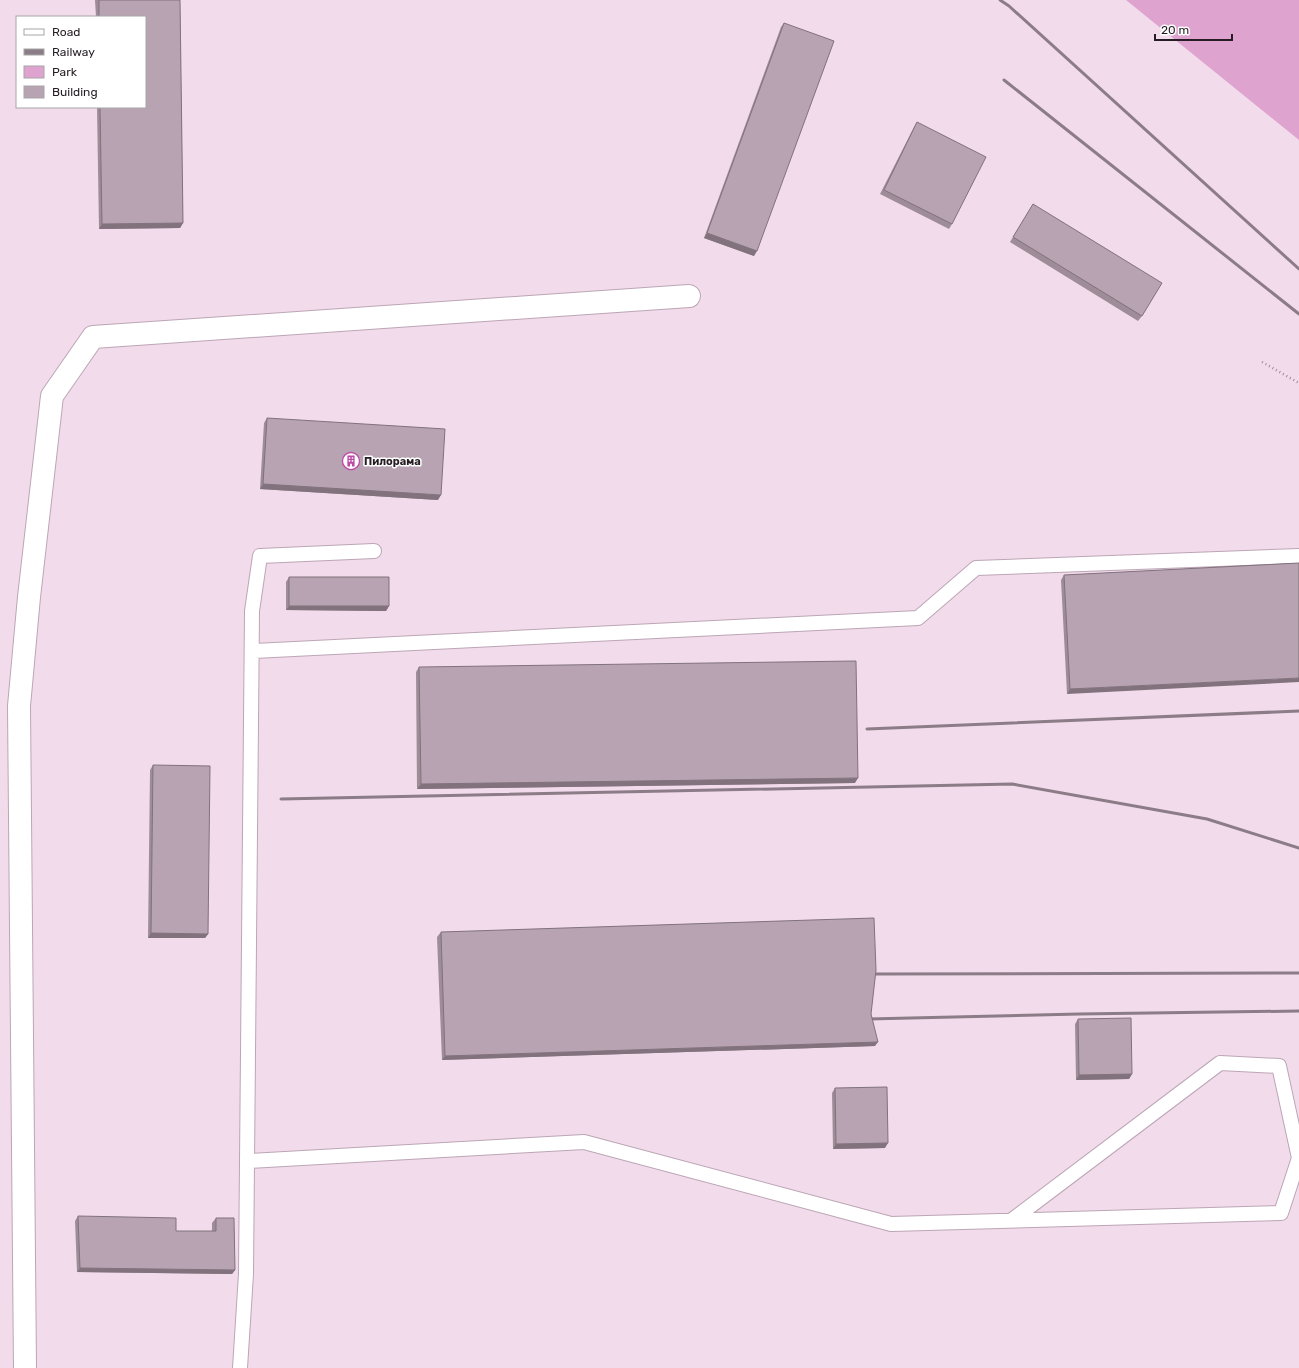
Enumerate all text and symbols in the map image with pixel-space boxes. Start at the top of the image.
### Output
legend [16,16,146,108]
scale bar [1155,16,1232,42]
text: 20 m [1161,23,1189,37]
text: Road [52,25,80,39]
text: Railway [52,45,95,59]
text: Park [52,65,78,79]
text: Building [52,85,98,99]
building icon: Пилорама [341,451,361,471]
place label: Пилорама [364,455,421,468]

